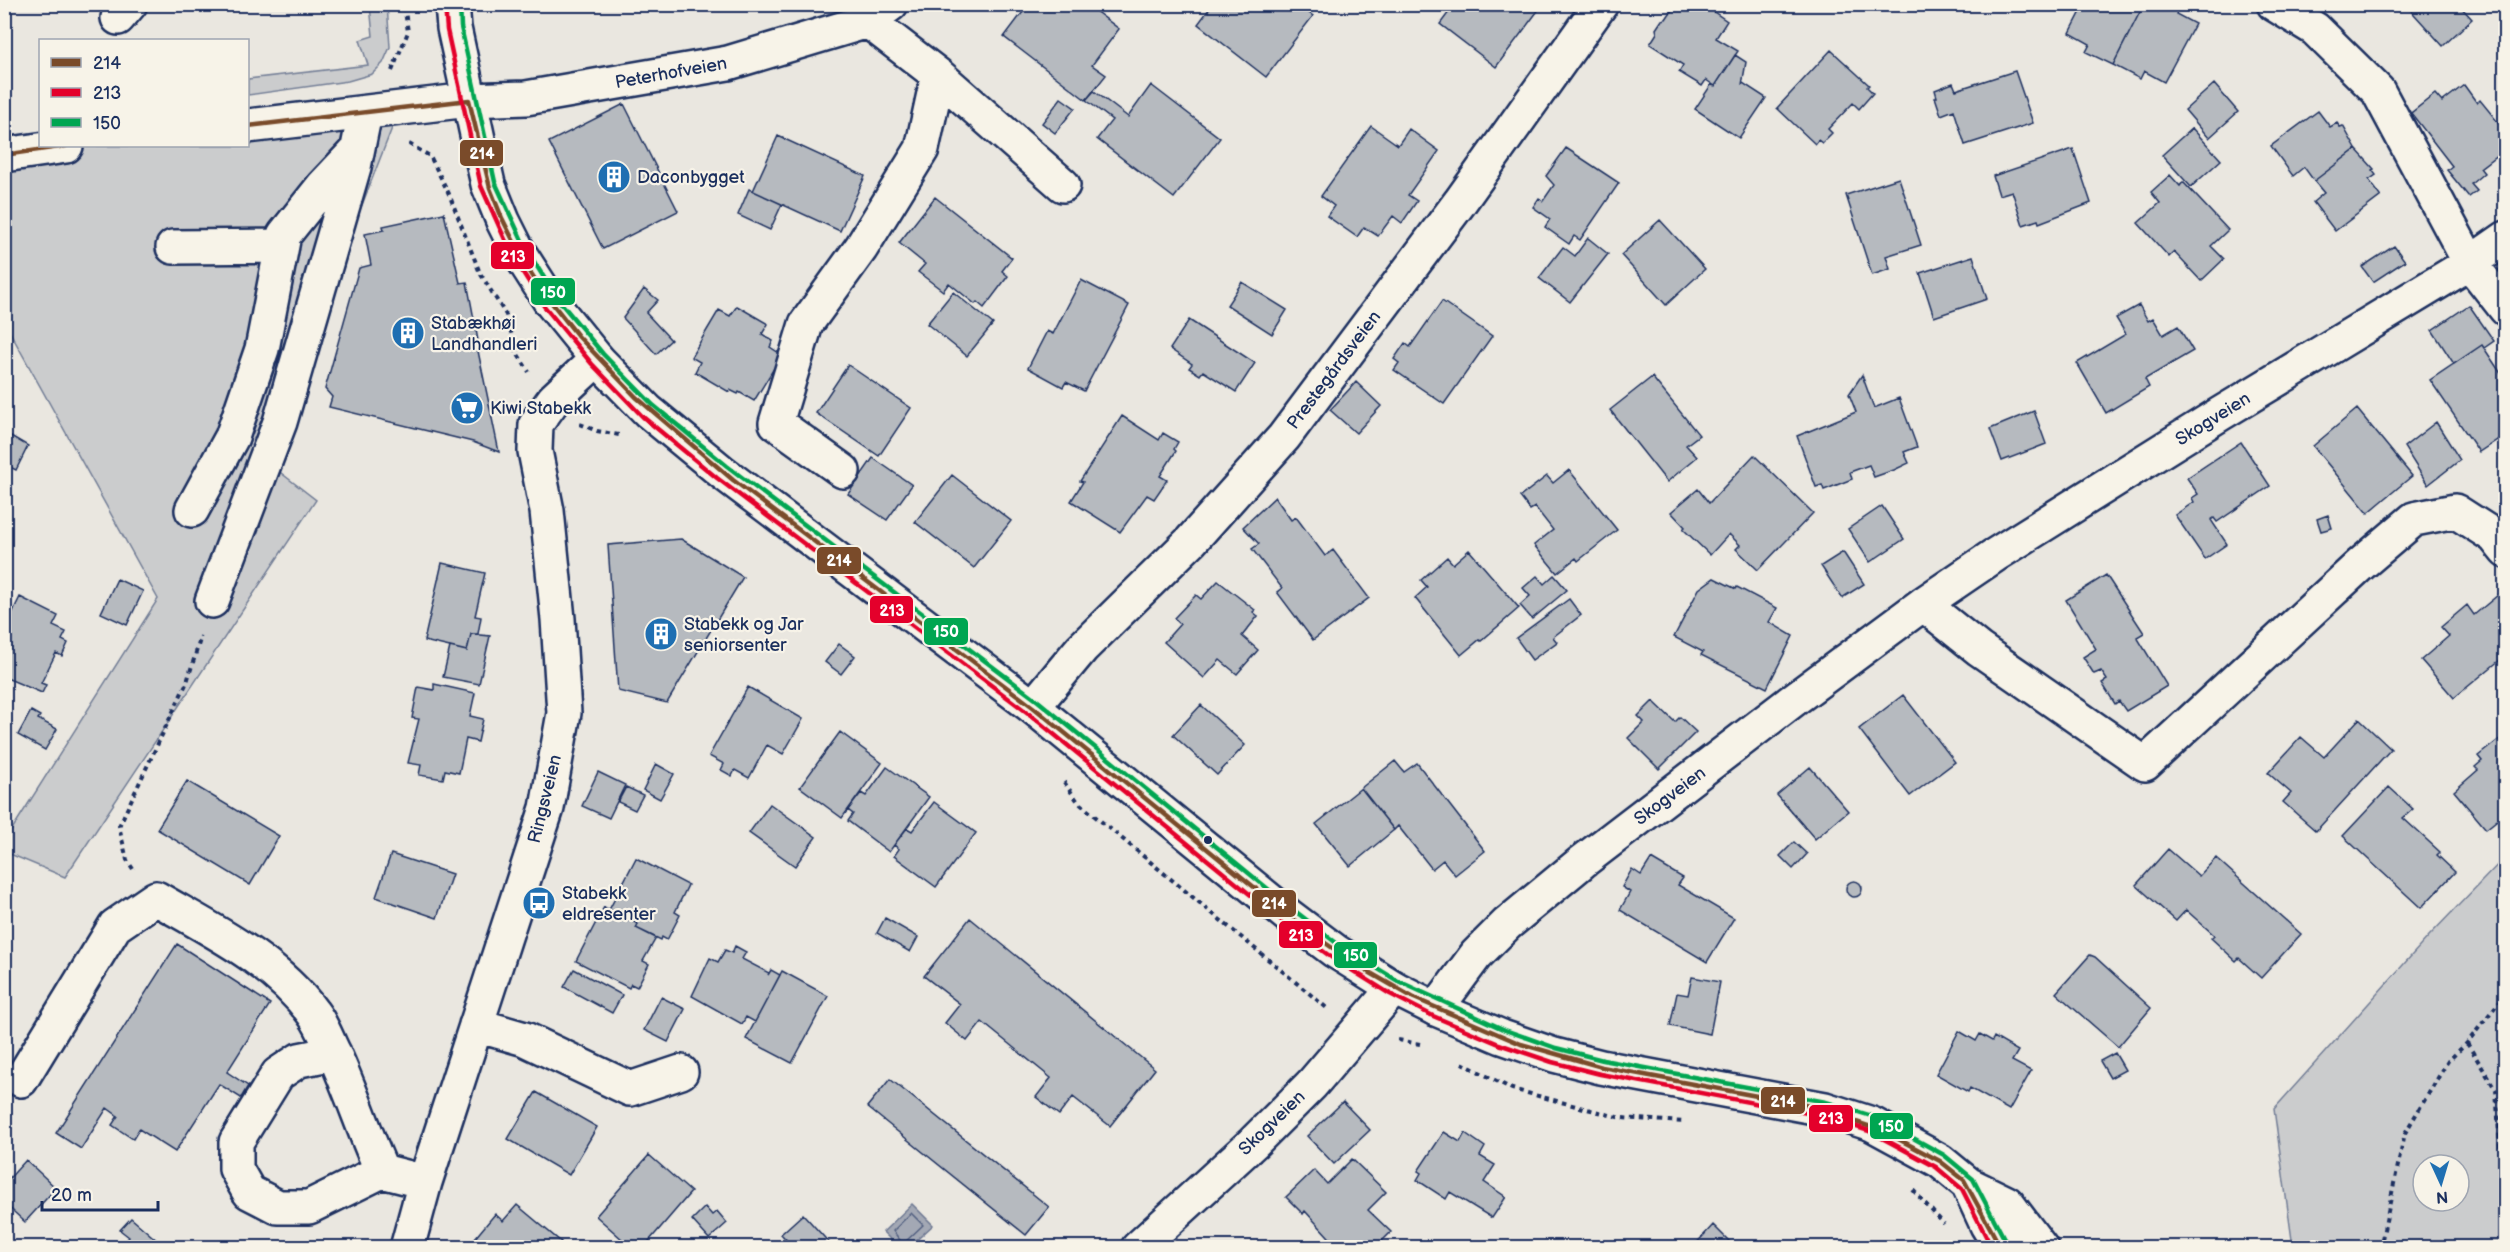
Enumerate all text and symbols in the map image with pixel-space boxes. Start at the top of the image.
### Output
legend [39,39,249,147]
text: 214 [93,53,121,74]
street label: Peterhofveien [613,53,729,93]
text: 213 [93,83,121,104]
text: 150 [93,113,121,134]
line badge: 214 [459,139,504,167]
text: 214 [469,145,495,164]
building icon: Daconbygget [596,159,632,195]
place label: Daconbygget [637,167,745,188]
line badge: 213 [490,241,535,270]
text: 213 [500,248,526,267]
line badge: 150 [530,277,576,306]
text: 150 [540,284,566,303]
street label: Prestegårdsveien [1283,307,1385,433]
place label: Stabækhøi Landhandleri [431,313,537,355]
building icon: Stabækhøi Landhandleri [390,315,426,351]
street label: Skogveien [2172,388,2254,450]
supermarket icon: Kiwi Stabekk [449,390,485,426]
place label: Kiwi Stabekk [490,398,591,419]
line badge: 214 [816,546,862,575]
text: 214 [826,552,852,571]
line badge: 213 [869,595,914,624]
text: 213 [879,602,905,621]
place label: Stabekk og Jar seniorsenter [684,614,804,656]
building icon: Stabekk og Jar seniorsenter [643,616,679,652]
line badge: 150 [923,617,969,646]
text: 150 [933,623,959,642]
street label: Ringsveien [524,752,566,846]
street label: Skogveien [1630,762,1710,830]
unlabelled marker [1202,834,1214,846]
place label: Stabekk eldresenter [562,883,656,925]
bus stop icon: Stabekk eldresenter [521,885,557,921]
line badge: 214 [1251,889,1297,918]
text: 214 [1261,895,1287,914]
line badge: 213 [1278,920,1324,949]
text: 213 [1288,927,1314,946]
line badge: 150 [1333,941,1378,969]
text: 150 [1343,947,1369,966]
street label: Skogveien [1234,1086,1310,1160]
line badge: 214 [1760,1086,1806,1115]
text: 214 [1770,1093,1796,1112]
line badge: 213 [1808,1104,1854,1133]
text: 213 [1818,1110,1844,1129]
line badge: 150 [1869,1112,1914,1140]
text: 150 [1878,1118,1904,1137]
north arrow [2411,1153,2471,1213]
scale bar [42,1174,158,1212]
text: 20 m [51,1185,92,1206]
text: N [2435,1187,2449,1206]

